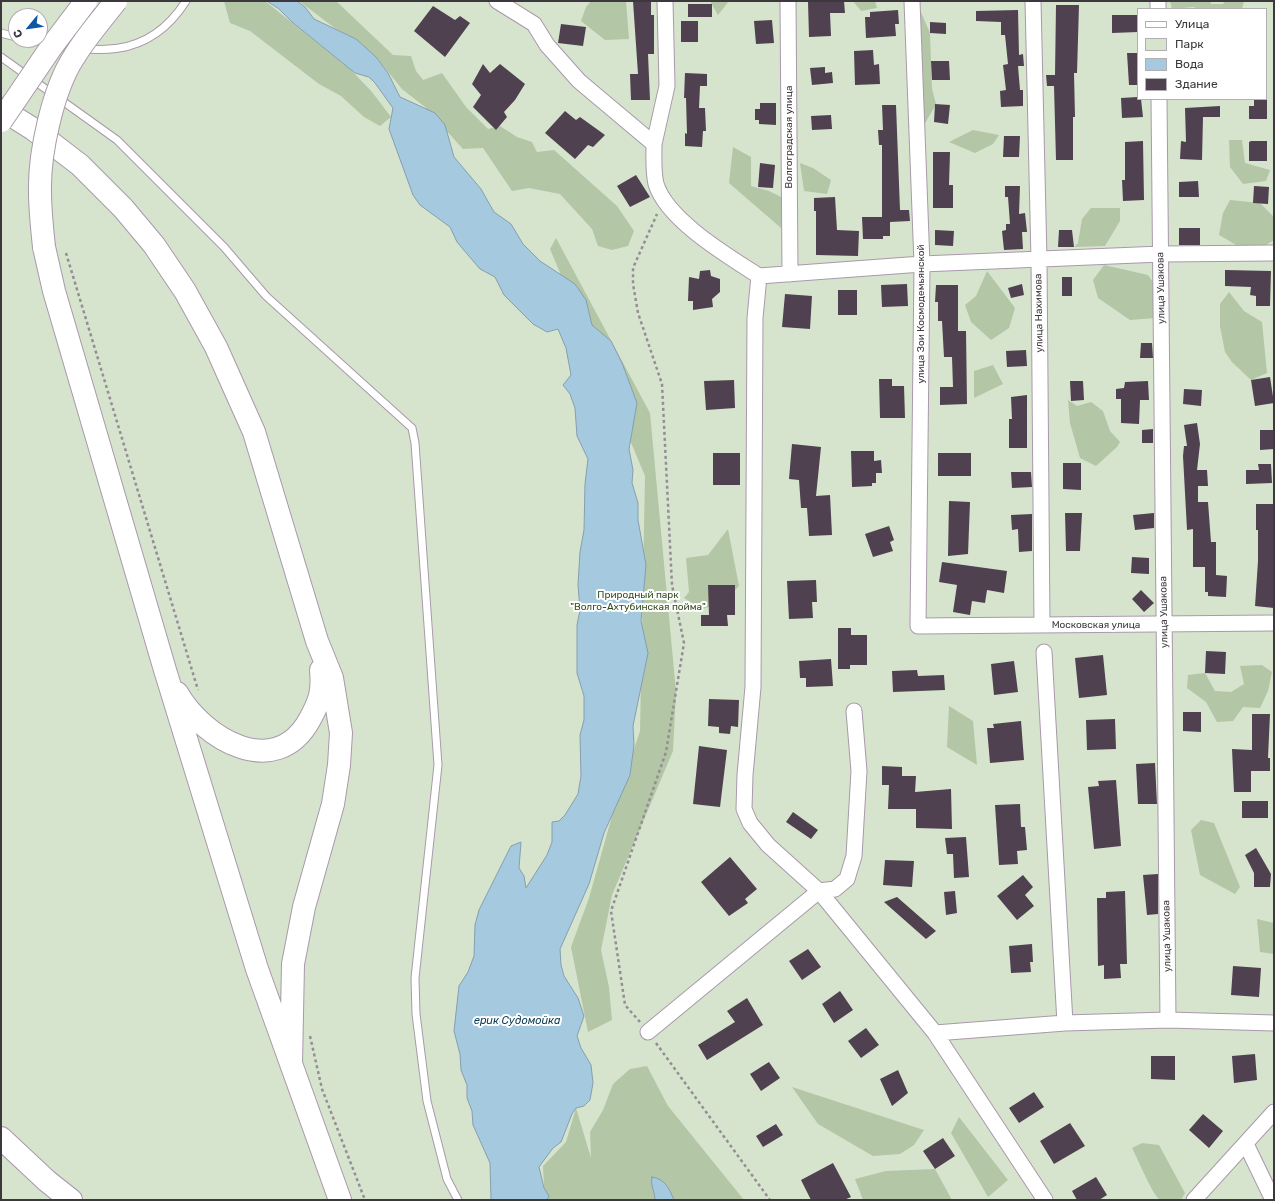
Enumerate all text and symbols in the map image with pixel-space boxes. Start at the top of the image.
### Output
north arrow [8,8,48,48]
legend [1137,8,1267,100]
text: Улица [1175,17,1209,31]
text: С [10,27,26,40]
text: Парк [1175,37,1204,51]
text: Вода [1175,57,1204,71]
text: Здание [1175,77,1218,91]
street label: Волгоградская улица [783,86,795,188]
street label: улица Зои Космодемьянской [915,244,927,384]
street label: улица Ушакова [1154,252,1168,324]
street label: улица Нахимова [1032,273,1046,353]
street label: улица Ушакова [1157,576,1171,648]
park label: Природный парк "Волго-Ахтубинская пойма" [570,589,706,612]
street label: Московская улица [1052,619,1140,631]
street label: улица Ушакова [1160,900,1174,972]
water label: ерик Судомойка [474,1014,560,1028]

